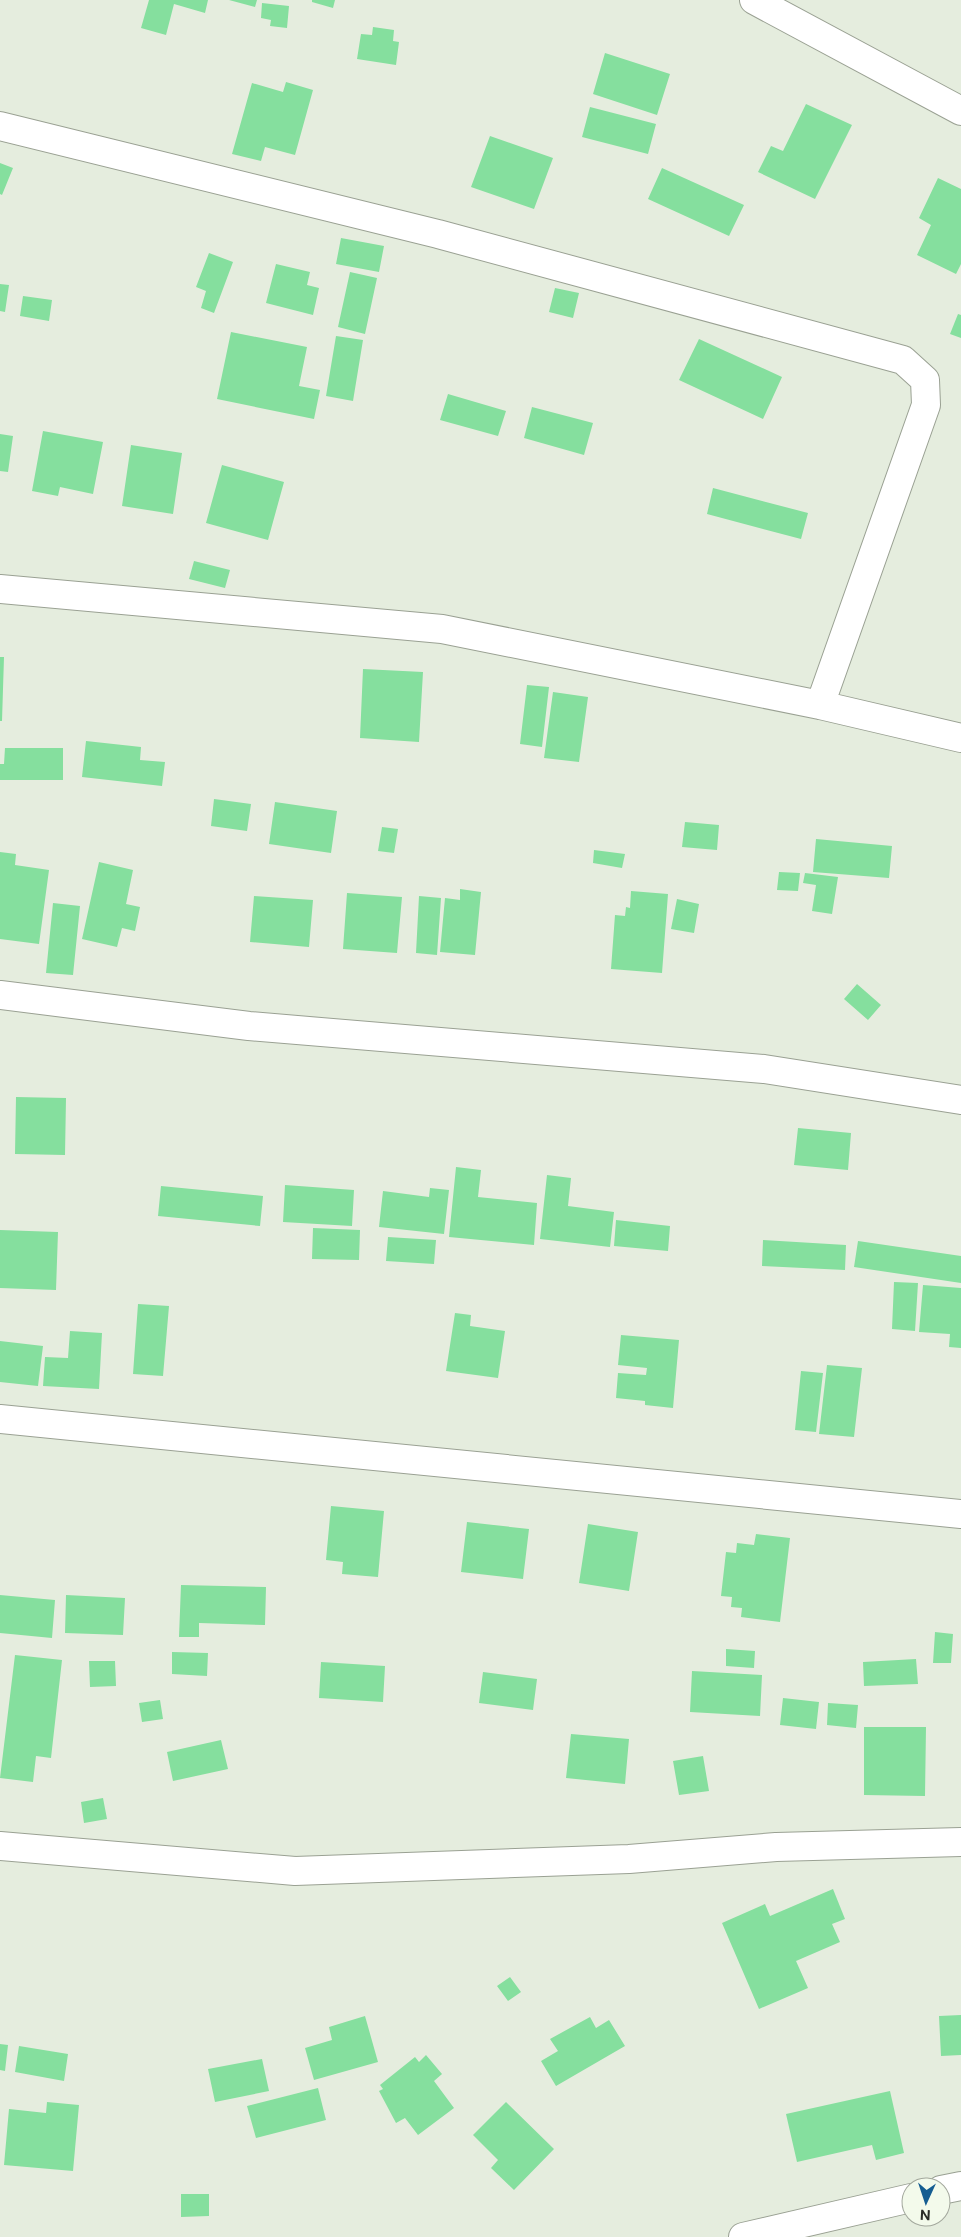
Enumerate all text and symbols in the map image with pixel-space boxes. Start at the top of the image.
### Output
north arrow [901,2177,951,2227]
text: N [919,2207,931,2223]

